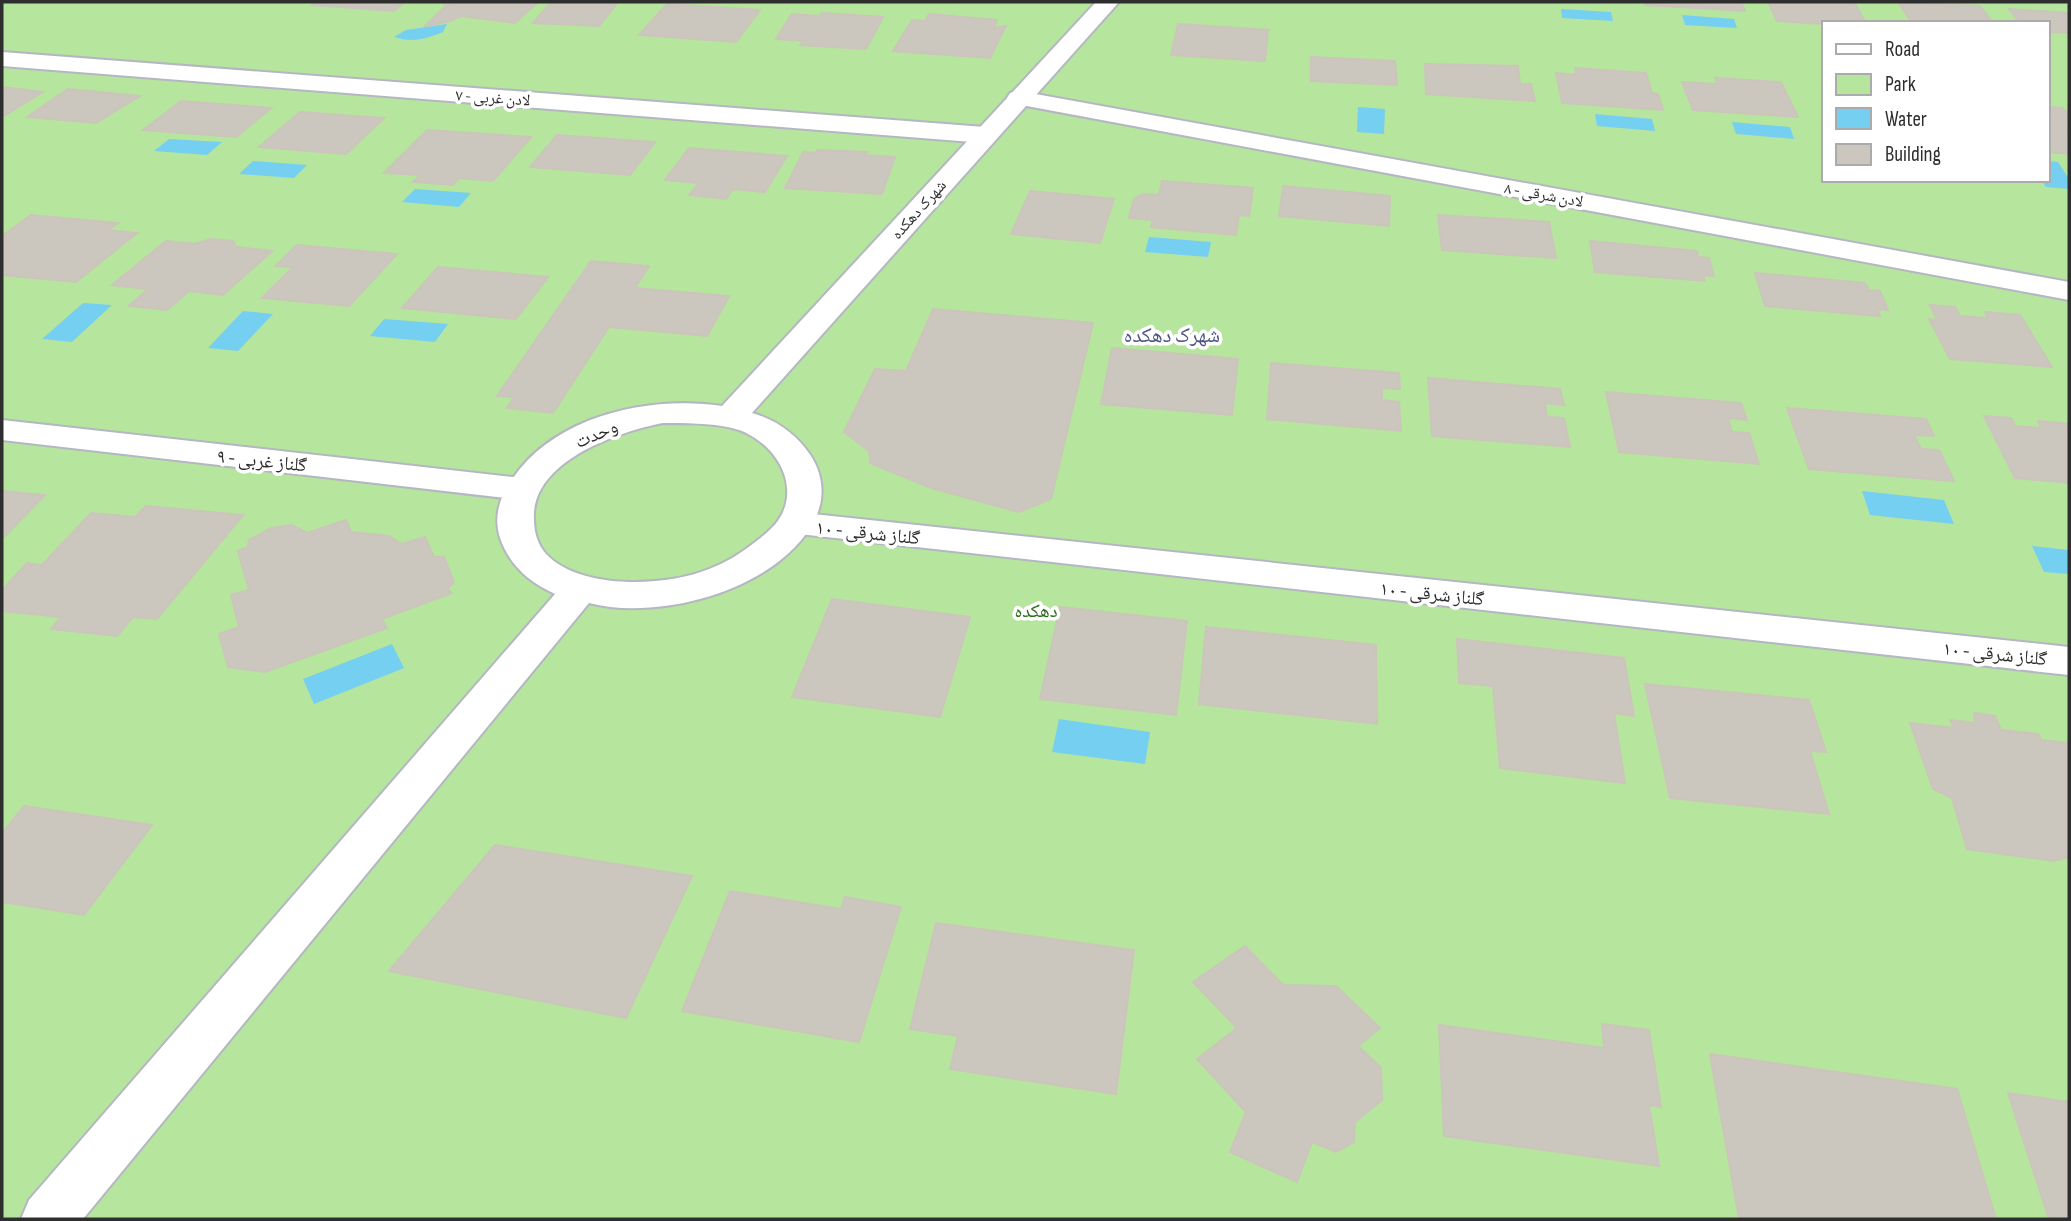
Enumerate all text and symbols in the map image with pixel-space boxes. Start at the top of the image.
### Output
legend [1822,21,2050,182]
text: Road [1885,37,1920,62]
text: Park [1885,72,1916,97]
street label: لادن غربی - ۷ [455,86,531,111]
text: Water [1885,107,1927,132]
text: Building [1885,142,1941,167]
street label: شهرک دهکده [887,176,951,244]
street label: لادن شرقی - ۸ [1503,179,1585,212]
district label: شهرک دهکده [1124,323,1220,348]
street label: وحدت [572,415,622,454]
street label: گلناز غربی - ۹ [216,445,308,478]
street label: گلناز شرقی - ۱۰ [815,517,921,550]
street label: گلناز شرقی - ۱۰ [1379,578,1485,611]
park label: دهکده [1015,600,1058,623]
street label: گلناز شرقی - ۱۰ [1942,638,2048,671]

